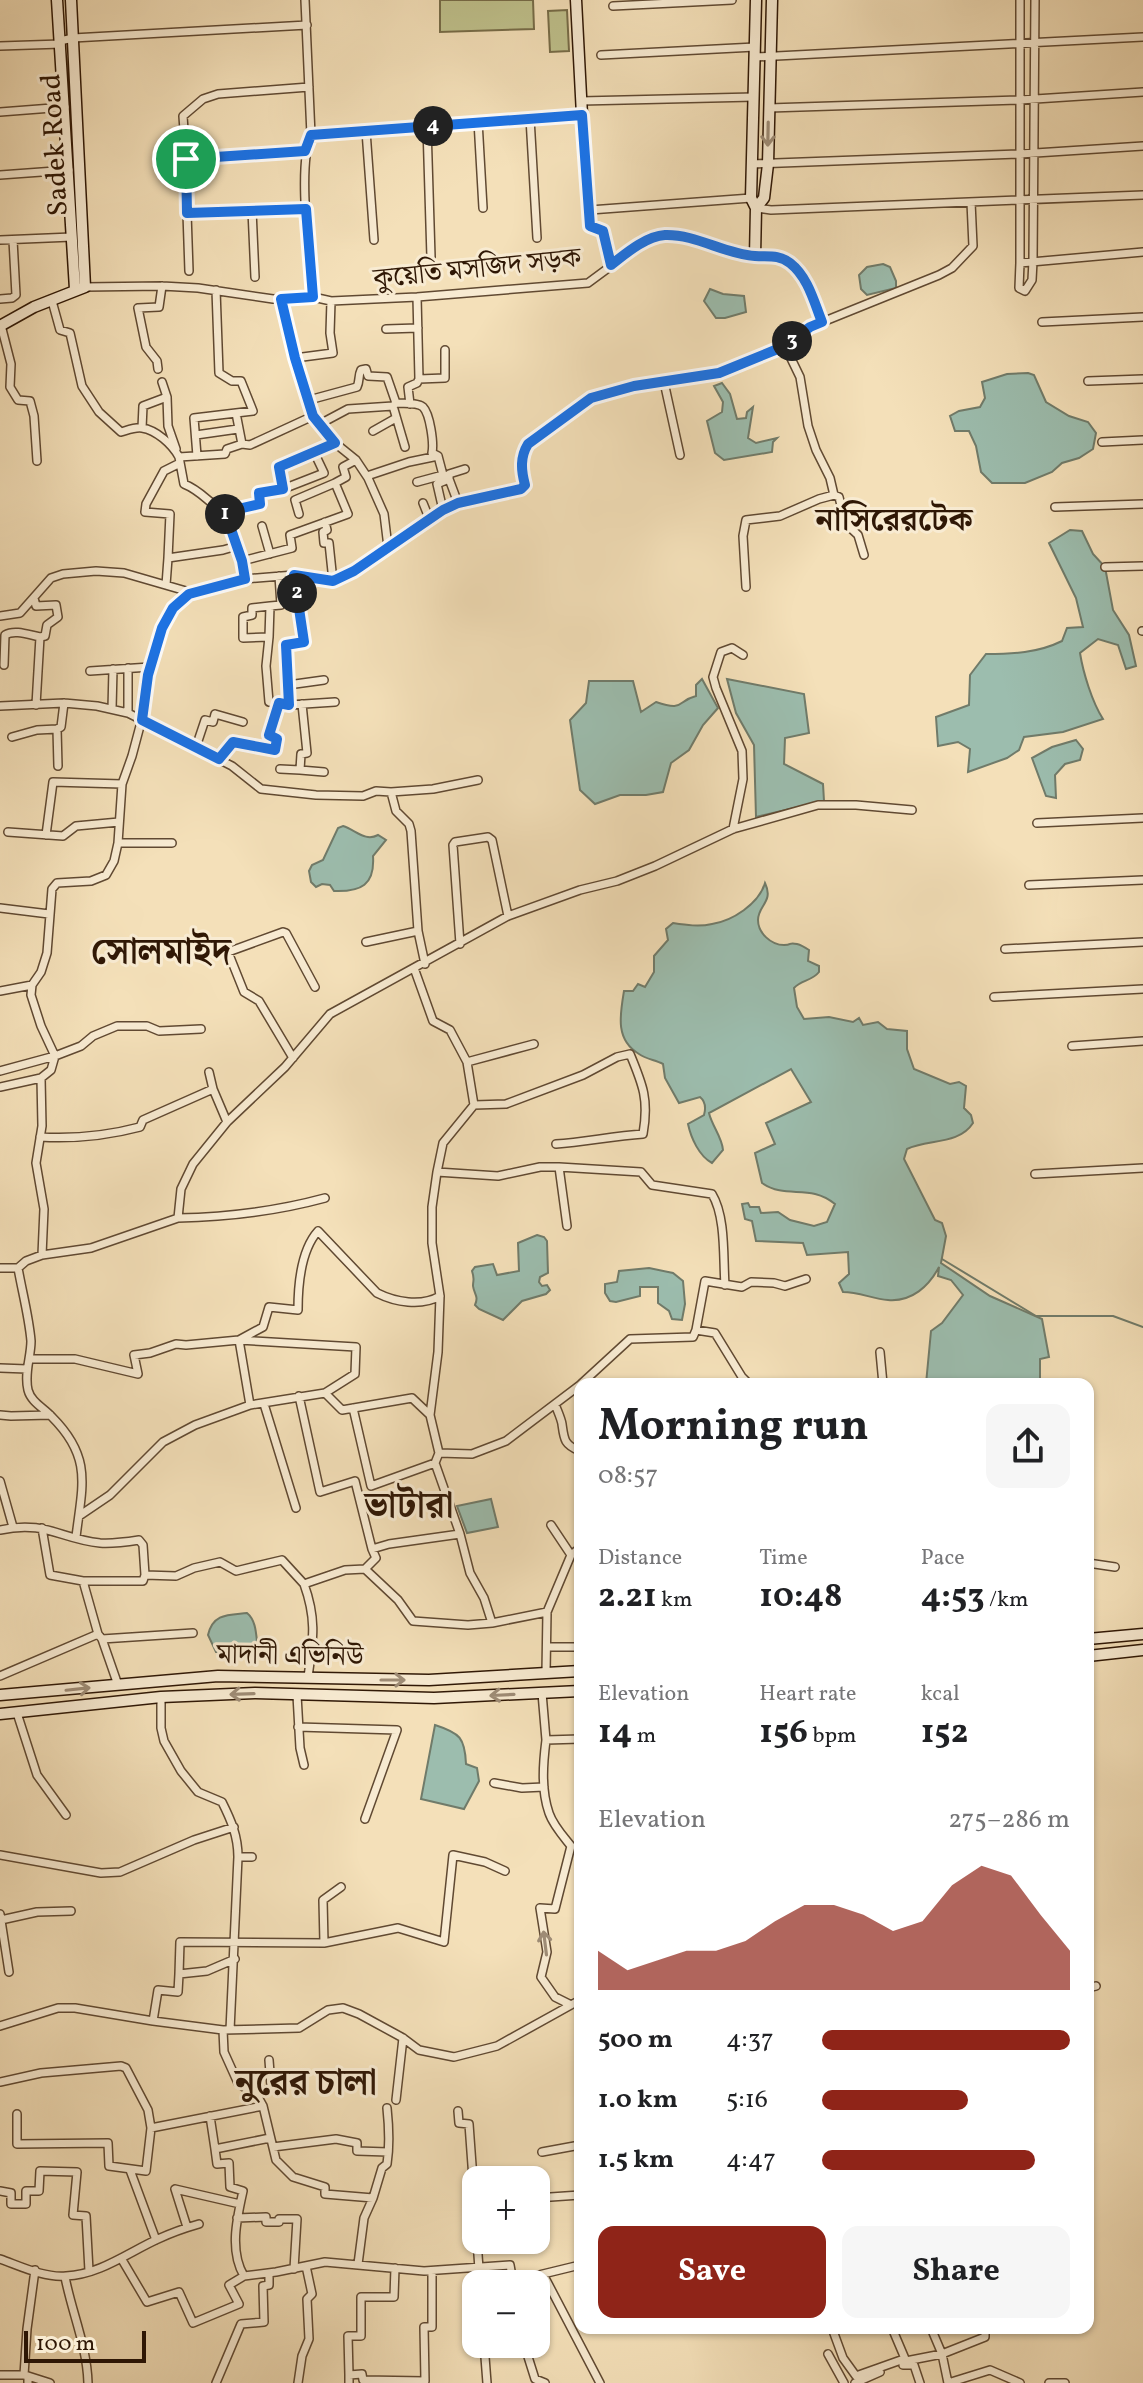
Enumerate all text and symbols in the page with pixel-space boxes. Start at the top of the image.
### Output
street label: Sadek Road [32,73,79,217]
pin: 4 [413,106,453,146]
text: 4 [426,110,440,141]
one-way arrow [761,120,776,147]
pin [152,125,220,193]
icon: arrive [164,137,208,181]
street label: কুয়েতি মসজিদ সড়ক [370,239,584,300]
pin: 3 [772,321,812,361]
text: 3 [786,325,798,356]
pin: 1 [205,494,245,534]
text: 1 [221,498,229,529]
district label: নাসিরেরটেক [814,500,974,544]
pin: 2 [277,573,317,613]
text: 2 [291,577,303,608]
district label: সোলমাইদ [91,928,233,979]
text: Morning run [598,1397,869,1458]
button: share [986,1404,1070,1488]
text: 08:57 [598,1458,658,1494]
district label: ভাটারা [363,1482,453,1533]
text: Distance [598,1543,682,1574]
text: Time [759,1543,808,1574]
text: Pace [921,1543,965,1574]
text: 2.21 [598,1574,657,1621]
text: 10:48 [759,1574,842,1621]
text: 4:53 [921,1574,985,1621]
text: km [657,1585,693,1616]
text: /km [985,1585,1029,1616]
street label: মাদানী এভিনিউ [215,1636,365,1677]
one-way arrow [379,1672,406,1688]
text: Elevation [598,1679,689,1710]
text: Heart rate [759,1679,856,1710]
text: kcal [921,1679,960,1710]
one-way arrow [64,1682,91,1697]
one-way arrow [229,1686,256,1701]
one-way arrow [489,1688,516,1703]
text: 14 [598,1710,632,1757]
text: 156 [759,1710,808,1757]
text: 152 [921,1710,968,1757]
text: m [632,1721,656,1752]
text: bpm [808,1721,857,1752]
text: Elevation [598,1802,706,1838]
text: 275–286 m [948,1802,1070,1838]
one-way arrow [537,1931,552,1956]
text: 500 m [598,2022,673,2058]
text: 4:37 [726,2022,774,2058]
district label: নুরের চালা [233,2060,377,2110]
text: 1.0 km [598,2082,678,2118]
text: 5:16 [726,2082,768,2118]
text: 1.5 km [598,2142,674,2178]
text: 4:47 [726,2142,776,2178]
map controls [462,2166,550,2358]
button: + [462,2166,550,2254]
button: Save [598,2226,826,2318]
button: Share [842,2226,1070,2318]
button: − [462,2270,550,2358]
scale bar [24,2327,146,2363]
text: 100 m [36,2329,95,2360]

